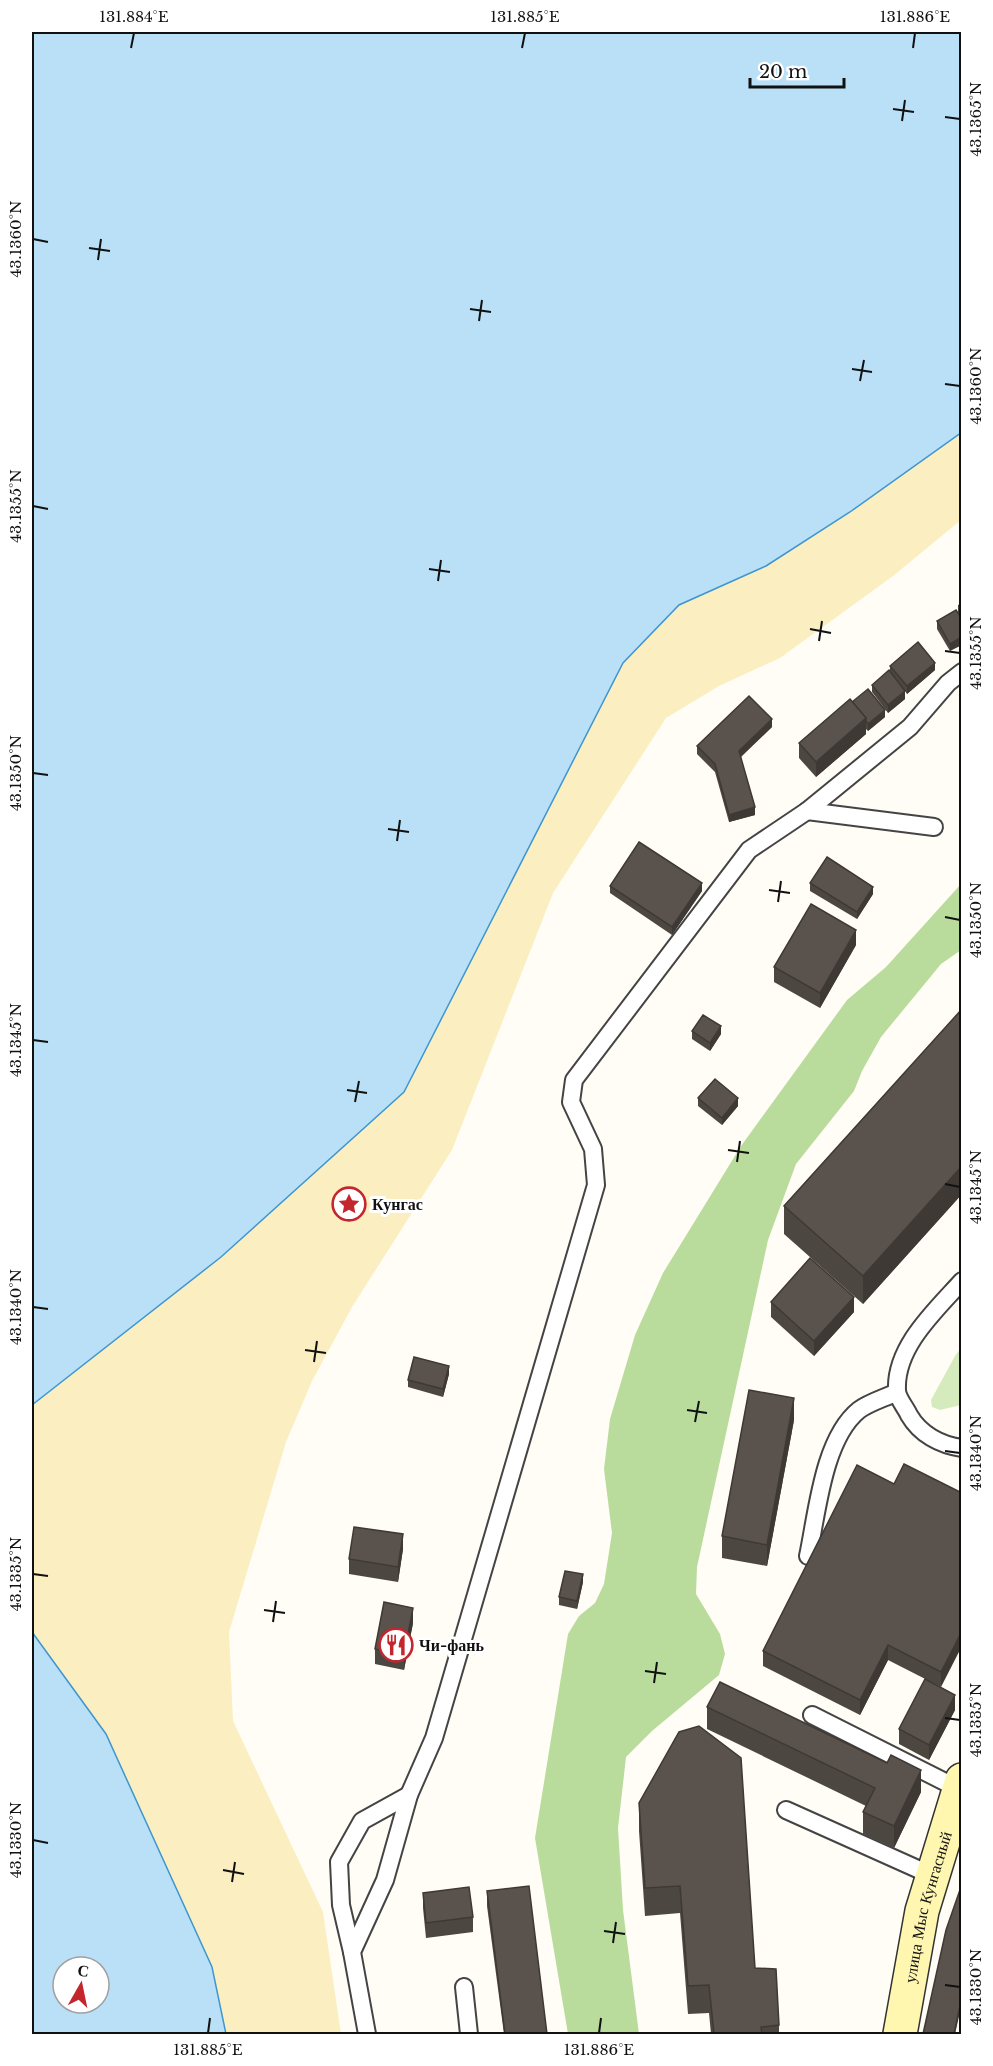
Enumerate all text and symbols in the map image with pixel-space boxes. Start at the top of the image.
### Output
text: 131.884°E [99,7,169,26]
text: 131.885°E [490,7,560,26]
text: 131.886°E [880,7,950,26]
scale bar [750,51,844,89]
text: 20 m [759,61,807,83]
text: 43.1365°N [966,82,985,156]
text: 43.1360°N [6,201,25,278]
text: 43.1360°N [966,348,985,425]
text: 43.1355°N [6,469,25,543]
text: 43.1355°N [966,616,985,690]
text: 43.1350°N [6,735,25,811]
text: 43.1350°N [966,882,985,958]
text: 43.1345°N [6,1003,25,1077]
text: 43.1345°N [966,1150,985,1224]
place icon: Кунгас [331,1186,367,1222]
place label: Кунгас [372,1194,423,1214]
text: 43.1340°N [6,1269,25,1345]
text: 43.1340°N [966,1415,985,1491]
text: 43.1335°N [6,1537,25,1611]
restaurant icon: Чи-фань [378,1627,414,1663]
place label: Чи-фань [419,1635,485,1655]
text: 43.1335°N [966,1683,985,1757]
text: 43.1330°N [6,1802,25,1878]
street label: улица Мыс Кунгасный [899,1828,956,1984]
text: 43.1330°N [966,1949,985,2025]
north arrow [51,1955,111,2015]
text: С [76,1959,91,1981]
text: 131.885°E [173,2040,243,2059]
text: 131.886°E [564,2040,634,2059]

